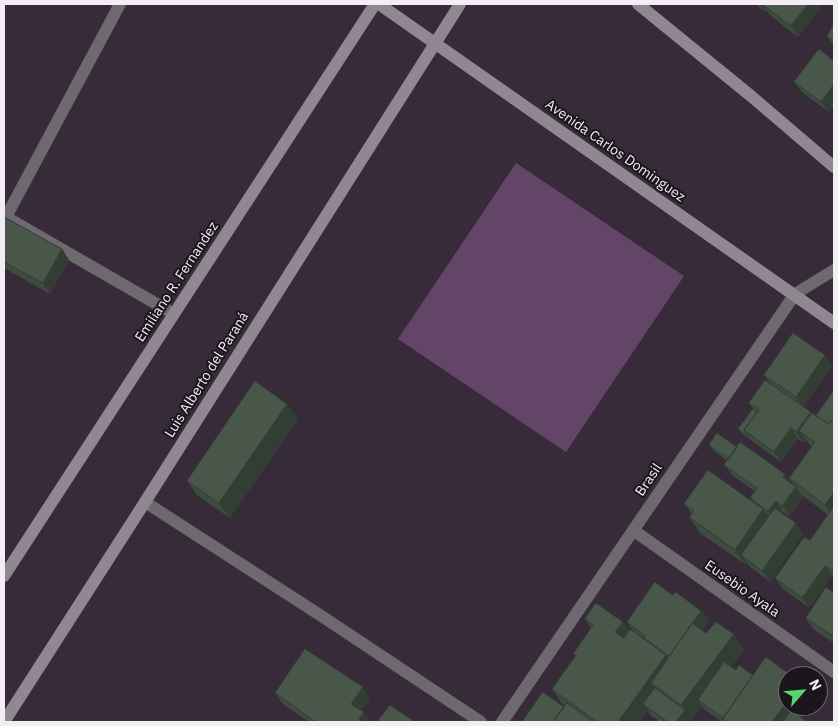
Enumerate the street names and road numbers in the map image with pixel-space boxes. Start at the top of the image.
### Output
street label: Avenida Carlos Dominguez [542,96,688,206]
street label: Emiliano R. Fernandez [132,219,222,345]
street label: Luis Alberto del Paraná [161,309,253,441]
street label: Brasil [632,460,666,500]
street label: Eusebio Ayala [701,557,783,621]

